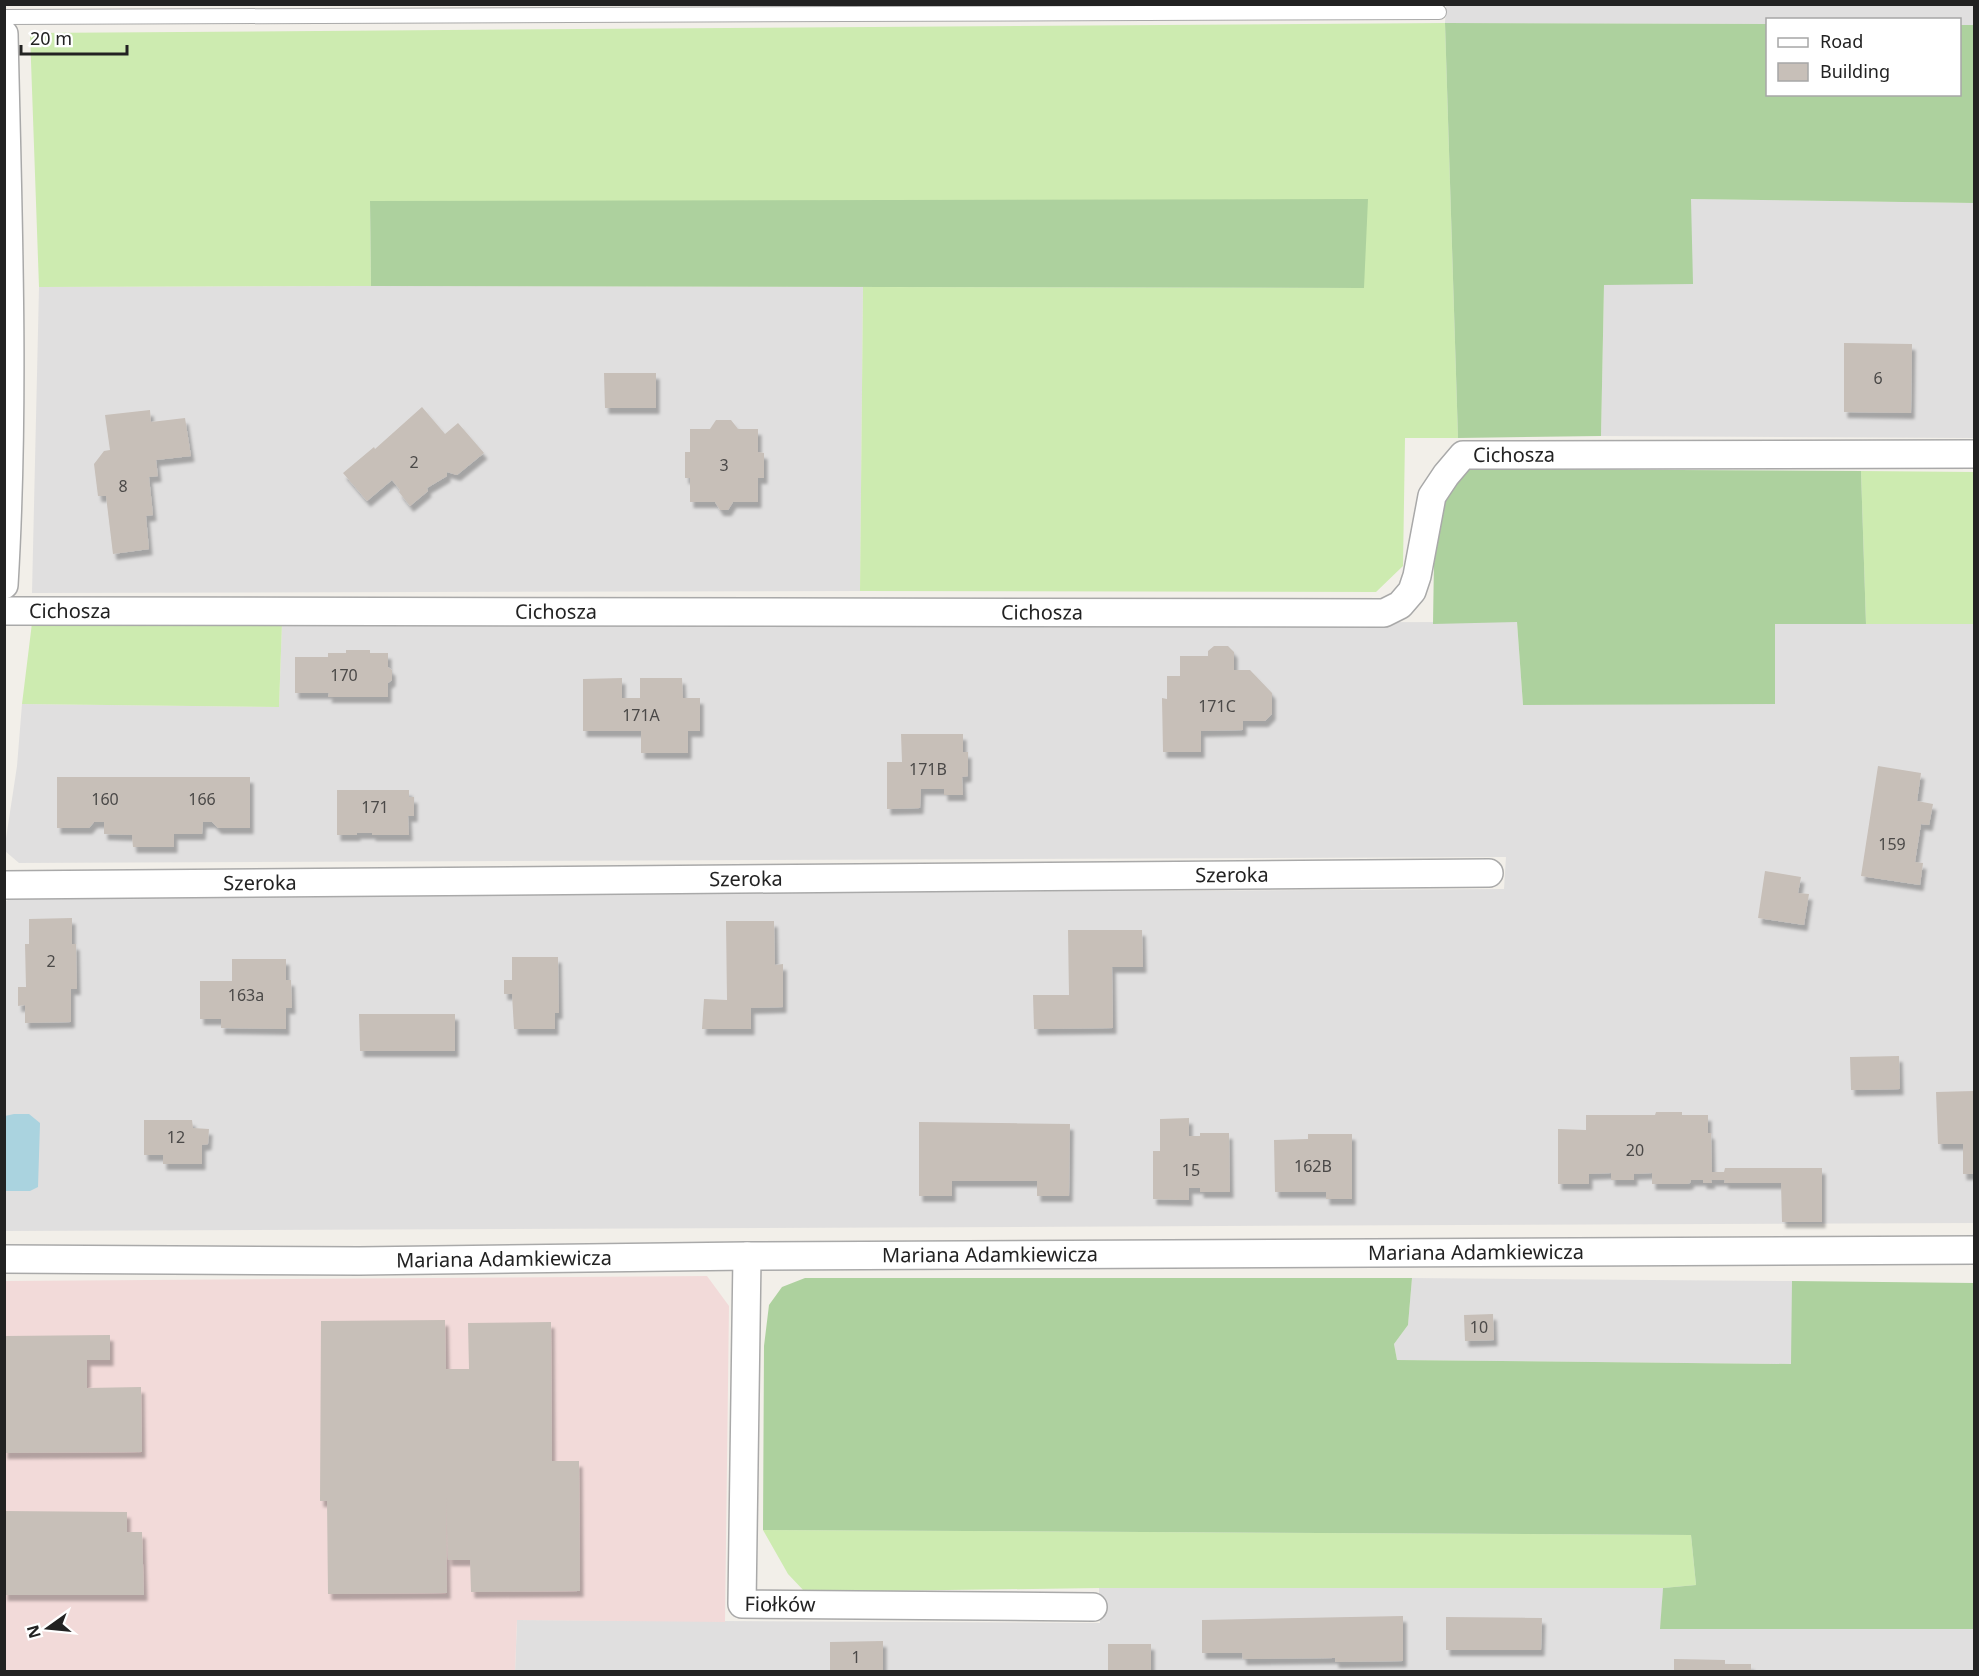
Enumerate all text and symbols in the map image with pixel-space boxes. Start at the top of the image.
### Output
scale bar [21,18,128,56]
legend [1766,18,1961,96]
text: 20 m [30,26,72,50]
text: Road [1820,29,1863,53]
text: Building [1820,59,1890,83]
house number: 6 [1873,367,1883,389]
street label: Cichosza [1473,441,1555,468]
house number: 2 [409,451,419,473]
house number: 3 [719,454,729,476]
house number: 8 [118,475,128,497]
street label: Cichosza [29,597,111,624]
street label: Cichosza [515,598,597,625]
street label: Cichosza [1001,598,1083,626]
house number: 170 [330,664,358,686]
house number: 171C [1198,695,1236,717]
house number: 171A [622,704,661,726]
house number: 171B [909,758,947,780]
house number: 160 [91,788,119,810]
house number: 166 [188,788,216,810]
house number: 171 [361,796,389,818]
house number: 159 [1878,833,1906,855]
street label: Szeroka [1195,861,1269,888]
street label: Szeroka [709,865,783,892]
street label: Szeroka [223,869,297,896]
house number: 2 [46,950,56,972]
house number: 163a [228,984,264,1006]
house number: 12 [167,1126,185,1148]
house number: 20 [1626,1139,1644,1161]
house number: 162B [1294,1155,1332,1177]
house number: 15 [1182,1159,1200,1181]
street label: Mariana Adamkiewicza [1368,1238,1584,1266]
street label: Mariana Adamkiewicza [882,1240,1098,1268]
street label: Mariana Adamkiewicza [396,1244,612,1274]
house number: 10 [1470,1316,1488,1338]
street label: Fiołków [744,1590,816,1618]
north arrow [18,1598,78,1658]
text: N [21,1623,46,1641]
house number: 1 [851,1646,861,1668]

